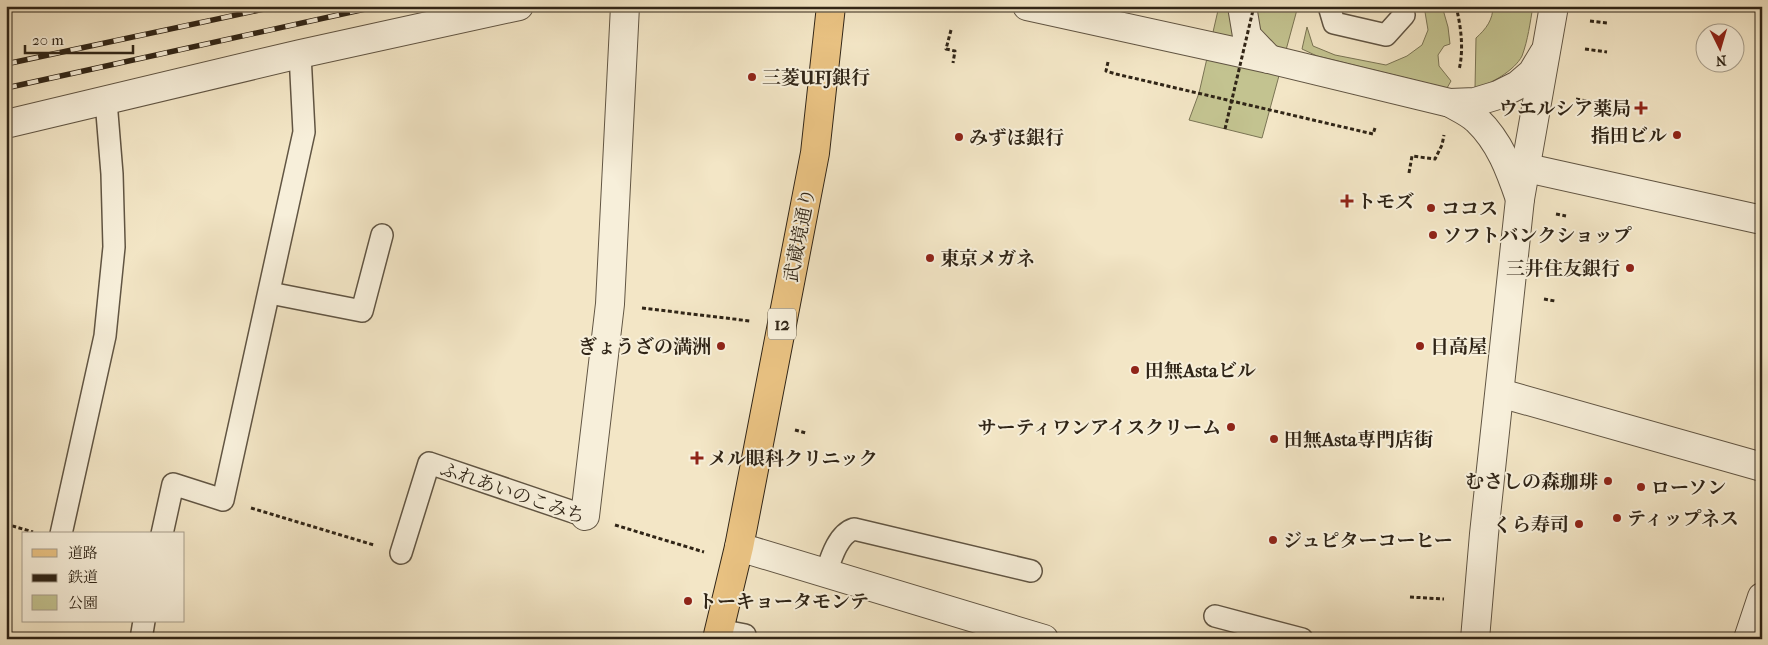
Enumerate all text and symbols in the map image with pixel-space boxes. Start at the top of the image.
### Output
scale bar [25,22,132,54]
north arrow [1696,22,1746,72]
text: 20 m [32,31,64,49]
text: N [1715,52,1727,69]
place label: 三菱UFJ銀行 [762,67,870,89]
marker: 三菱UFJ銀行 [746,71,758,83]
place label: ウエルシア薬局 [1498,98,1631,120]
marker: ウエルシア薬局 [1635,102,1647,114]
place label: 指田ビル [1591,125,1667,147]
place label: みずほ銀行 [969,127,1064,149]
marker: 指田ビル [1671,129,1683,141]
marker: みずほ銀行 [953,131,965,143]
street label: 武蔵境通り [780,186,820,284]
place label: トモズ [1357,191,1414,213]
marker: トモズ [1341,195,1353,207]
place label: ココス [1441,198,1498,220]
marker: ココス [1425,202,1437,214]
place label: ソフトバンクショップ [1443,225,1632,247]
marker: ソフトバンクショップ [1427,229,1439,241]
place label: 東京メガネ [940,248,1035,270]
marker: 東京メガネ [924,252,936,264]
place label: 三井住友銀行 [1506,258,1620,280]
marker: 三井住友銀行 [1624,262,1636,274]
road number: 12 [768,308,796,339]
place label: ぎょうざの満洲 [578,336,711,358]
place label: 日高屋 [1430,336,1487,358]
marker: ぎょうざの満洲 [715,340,727,352]
marker: 日高屋 [1414,340,1426,352]
place label: 田無Astaビル [1145,360,1256,382]
marker: 田無Astaビル [1129,364,1141,376]
place label: サーティワンアイスクリーム [977,417,1221,439]
marker: サーティワンアイスクリーム [1225,421,1237,433]
place label: 田無Asta専門店街 [1284,429,1433,451]
marker: 田無Asta専門店街 [1268,433,1280,445]
place label: メル眼科クリニック [708,448,878,470]
marker: メル眼科クリニック [690,451,704,465]
street label: ふれあいのこみち [437,458,588,528]
place label: むさしの森珈琲 [1465,471,1598,493]
marker: むさしの森珈琲 [1602,475,1614,487]
place label: ローソン [1651,477,1726,499]
marker: ローソン [1635,481,1647,493]
place label: ティップネス [1627,508,1739,530]
marker: ティップネス [1611,512,1623,524]
place label: くら寿司 [1493,514,1569,536]
marker: くら寿司 [1573,518,1585,530]
place label: ジュピターコーヒー [1283,530,1453,552]
legend [22,532,185,622]
marker: ジュピターコーヒー [1267,534,1279,546]
text: 道路 [68,544,98,562]
text: 鉄道 [68,568,98,586]
place label: トーキョータモンテ [698,591,869,613]
text: 公園 [68,594,98,612]
marker: トーキョータモンテ [682,595,694,607]

